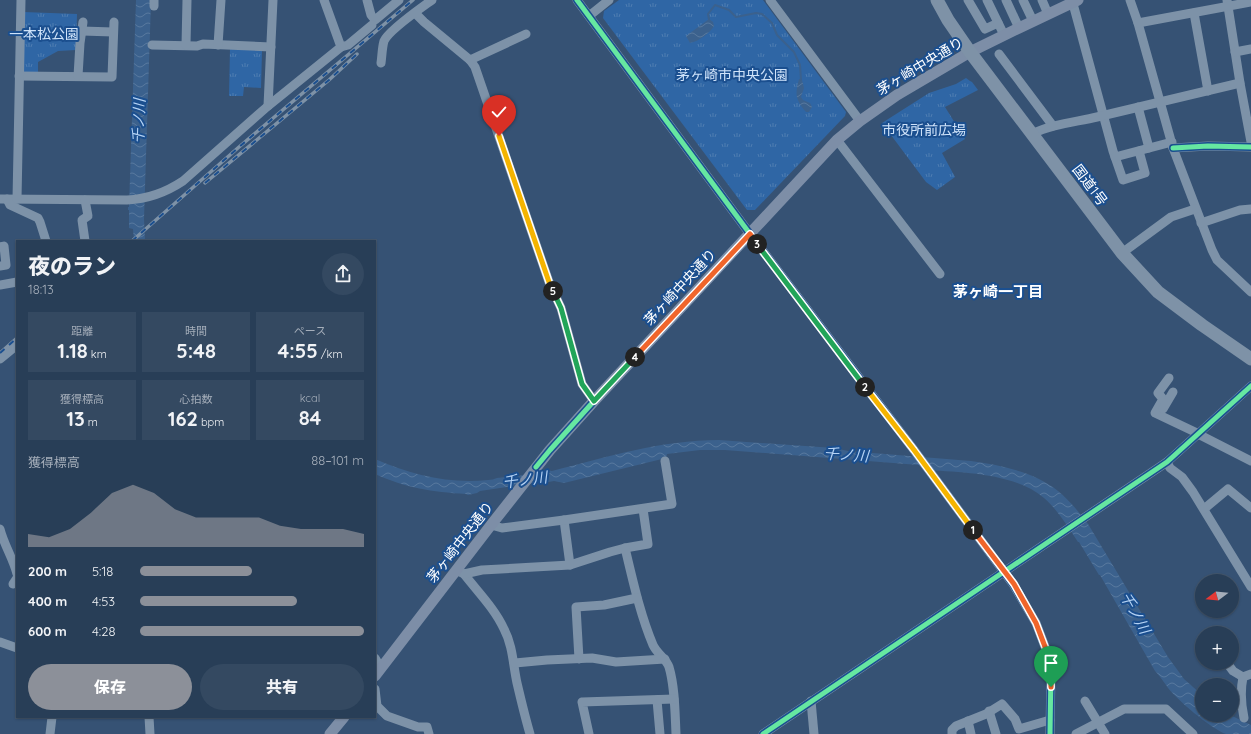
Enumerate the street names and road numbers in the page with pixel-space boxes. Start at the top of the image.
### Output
street label: 茅ヶ崎中央通り [873,33,967,99]
street label: 国道1号 [1069,161,1111,209]
street label: 茅ヶ崎中央通り [640,245,720,329]
street label: 茅ヶ崎中央通り [423,498,497,586]

